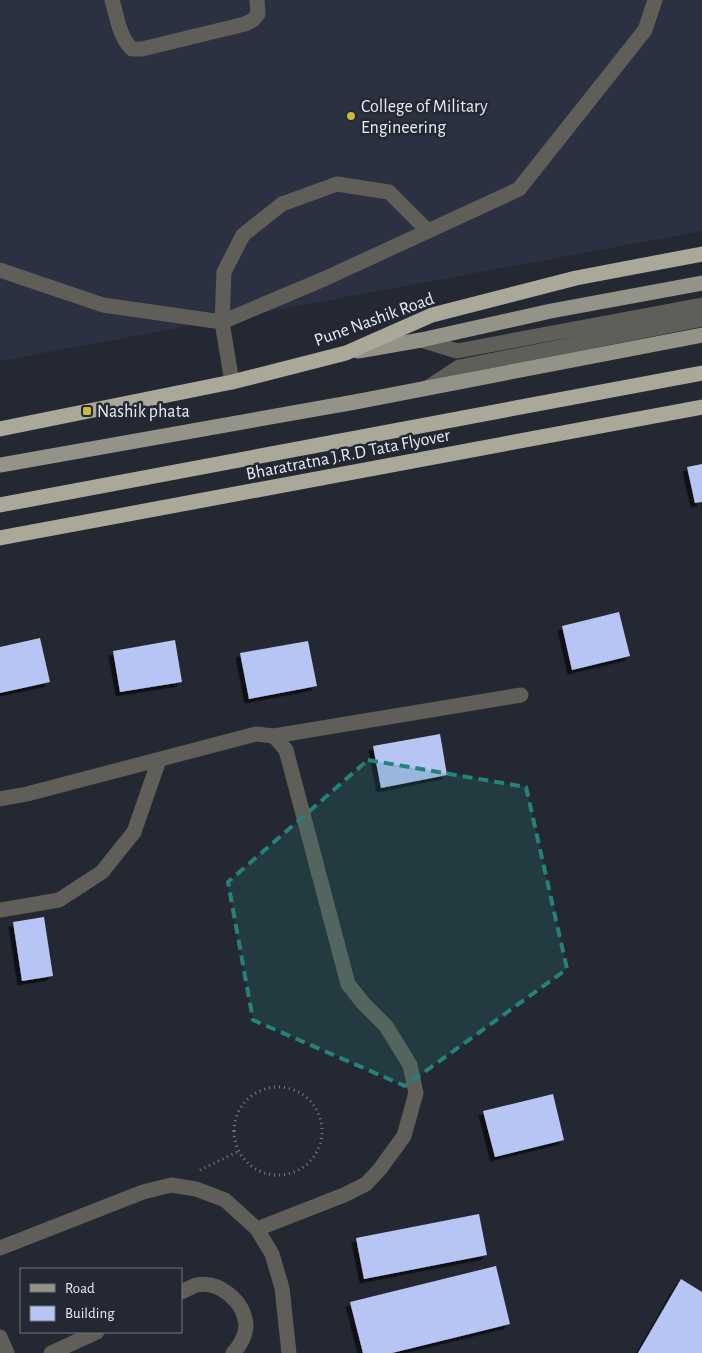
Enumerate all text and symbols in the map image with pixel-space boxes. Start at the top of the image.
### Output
place label: College of Military Engineering [361,98,488,137]
marker: College of Military Engineering [345,110,357,122]
street label: Pune Nashik Road [312,290,437,350]
place label: Nashik phata [97,403,190,421]
marker: Nashik phata [81,405,93,417]
street label: Bharatratna J.R.D Tata Flyover [245,426,452,484]
legend [20,1268,182,1333]
text: Road [65,1281,95,1296]
text: Building [65,1306,115,1321]

